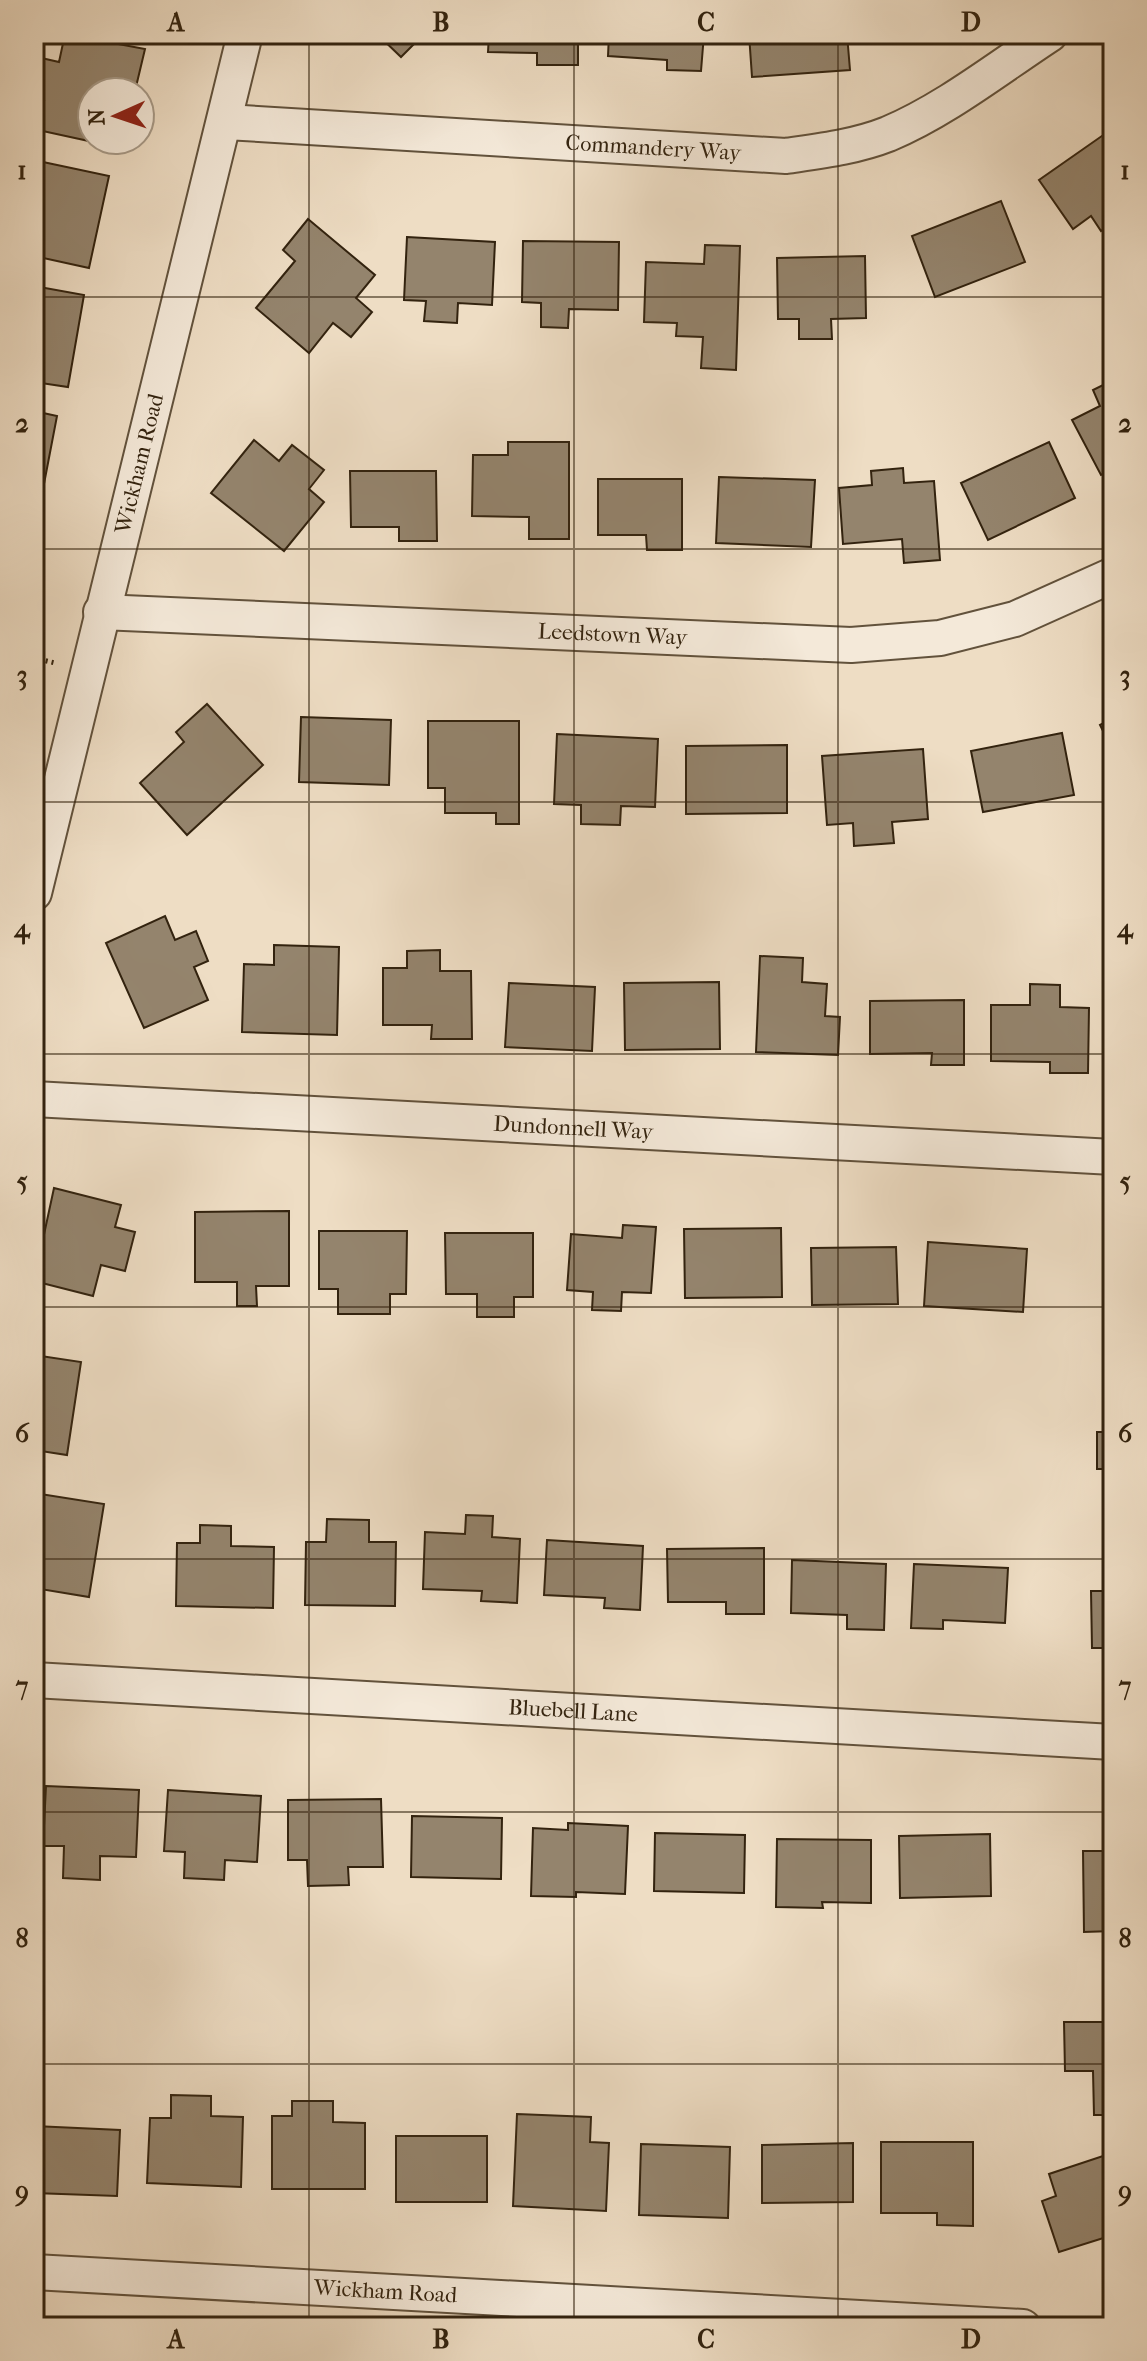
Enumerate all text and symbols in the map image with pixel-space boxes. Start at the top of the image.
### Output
text: A [166,7,186,38]
text: B [433,7,450,38]
text: C [697,7,715,38]
text: D [961,7,981,38]
north arrow [76,76,156,156]
text: N [84,108,110,126]
street label: Commandery Way [565,130,743,166]
text: 1 [17,155,27,186]
text: 1 [1120,155,1130,186]
street label: Wickham Road [109,390,169,537]
text: 2 [15,408,29,439]
text: 2 [1118,408,1132,439]
street label: Leedstown Way [537,618,689,651]
text: 3 [17,660,27,691]
text: 3 [1120,660,1130,691]
text: 4 [13,913,31,945]
text: 4 [1116,913,1134,945]
street label: Dundonnell Way [493,1111,655,1145]
text: 5 [16,1166,28,1197]
text: 5 [1119,1166,1131,1197]
text: 6 [15,1418,30,1449]
text: 6 [1118,1418,1133,1449]
text: 7 [15,1671,29,1702]
text: 7 [1118,1671,1132,1702]
street label: Bluebell Lane [508,1694,639,1728]
text: 8 [15,1923,29,1954]
text: 8 [1118,1923,1132,1954]
text: 9 [14,2176,29,2207]
text: 9 [1117,2176,1132,2207]
street label: Wickham Road [312,2275,459,2309]
text: A [166,2324,186,2355]
text: B [433,2324,450,2355]
text: C [697,2324,715,2355]
text: D [961,2324,981,2355]

